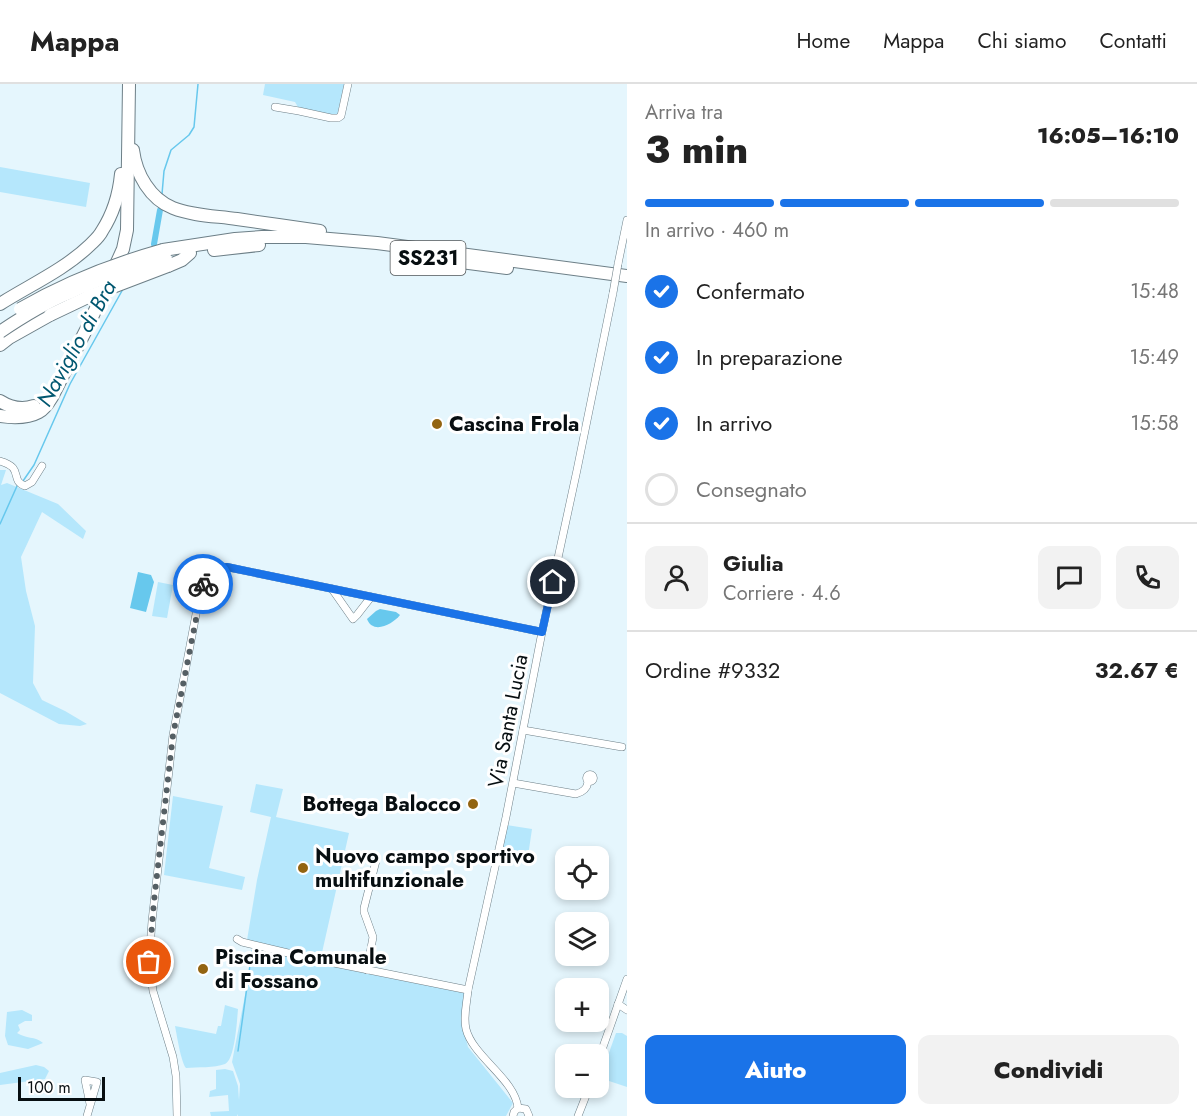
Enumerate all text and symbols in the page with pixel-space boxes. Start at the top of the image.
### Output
text: Mappa [30,21,120,62]
text: Home [797,26,850,56]
text: Mappa [883,26,944,56]
text: Chi siamo [977,26,1066,56]
text: Contatti [1099,26,1167,56]
text: Arriva tra [645,98,723,127]
text: 16:05–16:10 [1037,119,1179,151]
text: 3 min [645,121,748,178]
text: In arrivo · 460 m [645,216,789,245]
road number: SS231 [390,241,466,275]
water label: Naviglio di Bra [28,274,124,412]
icon: check [645,275,678,308]
text: Confermato [696,275,805,307]
text: 15:48 [1130,277,1179,306]
icon: check [645,341,678,374]
text: In preparazione [696,341,843,373]
text: 15:49 [1130,343,1179,372]
icon: check [645,407,678,440]
text: In arrivo [696,407,772,439]
place label: Cascina Frola [449,409,579,439]
text: 15:58 [1131,409,1179,438]
marker: Cascina Frola [430,417,444,431]
text: Consegnato [696,473,807,505]
button: person [645,546,708,609]
button: chat [1038,546,1101,609]
button: phone [1116,546,1179,609]
text: Giulia [723,547,784,579]
courier [173,554,233,614]
pin [527,556,578,607]
icon: home [536,565,569,598]
icon: bike [187,568,220,601]
text: Corriere · 4.6 [723,579,841,608]
street label: Via Santa Lucia [480,652,536,790]
text: Ordine #9332 [645,654,780,686]
text: 32.67 € [1095,654,1179,686]
place label: Bottega Balocco [302,789,461,819]
marker: Bottega Balocco [466,797,480,811]
place label: Nuovo campo sportivo multifunzionale [315,841,535,895]
map controls [555,846,609,1098]
button: locate [555,846,609,900]
marker: Nuovo campo sportivo multifunzionale [296,861,310,875]
button: layers [555,912,609,966]
pin [123,936,174,987]
place label: Piscina Comunale di Fossano [215,942,387,996]
icon: bag [132,945,165,978]
marker: Piscina Comunale di Fossano [196,962,210,976]
button: + [555,978,609,1032]
button: Aiuto [645,1035,906,1104]
button: Condividi [918,1035,1179,1104]
button: − [555,1044,609,1098]
scale bar [18,1074,105,1102]
text: 100 m [27,1076,71,1099]

